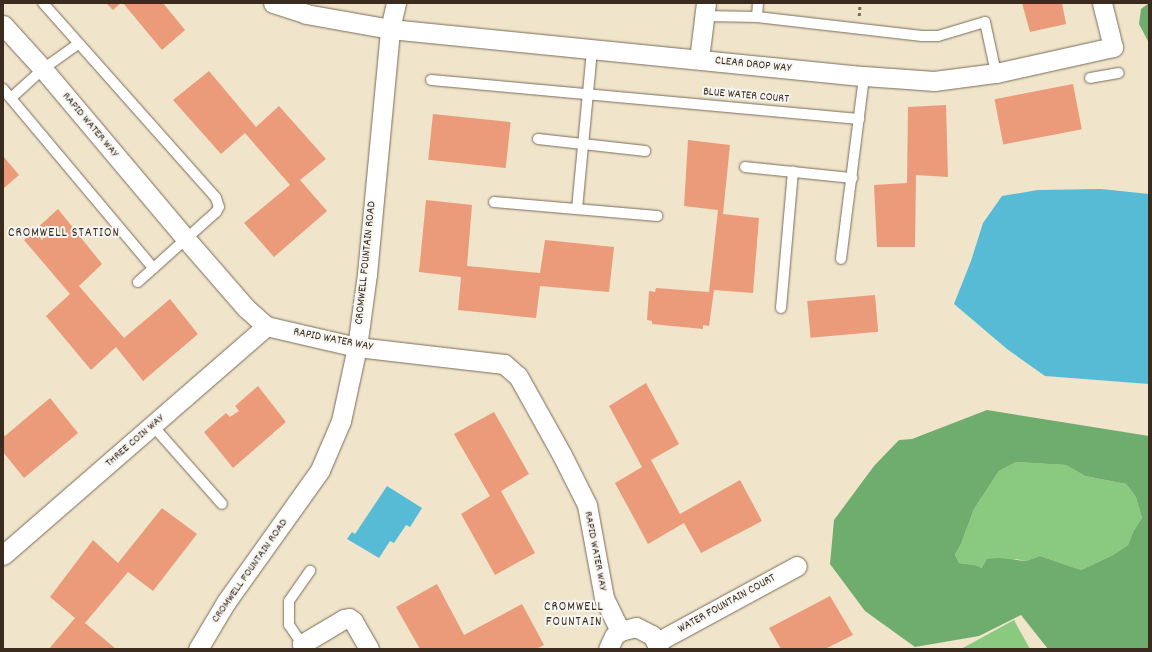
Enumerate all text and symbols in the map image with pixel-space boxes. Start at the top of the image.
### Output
street label: CLEAR DROP WAY [714,54,792,76]
street label: BLUE WATER COURT [702,85,790,107]
street label: RAPID WATER WAY [59,89,121,161]
street label: CROMWELL FOUNTAIN ROAD [352,201,380,325]
district label: CROMWELL STATION [8,226,120,242]
street label: RAPID WATER WAY [292,325,374,355]
street label: THREE COIN WAY [103,411,167,471]
street label: RAPID WATER WAY [580,510,610,592]
street label: CROMWELL FOUNTAIN ROAD [209,516,291,626]
street label: WATER FOUNTAIN COURT [676,571,778,637]
district label: CROMWELL FOUNTAIN [544,601,604,632]

